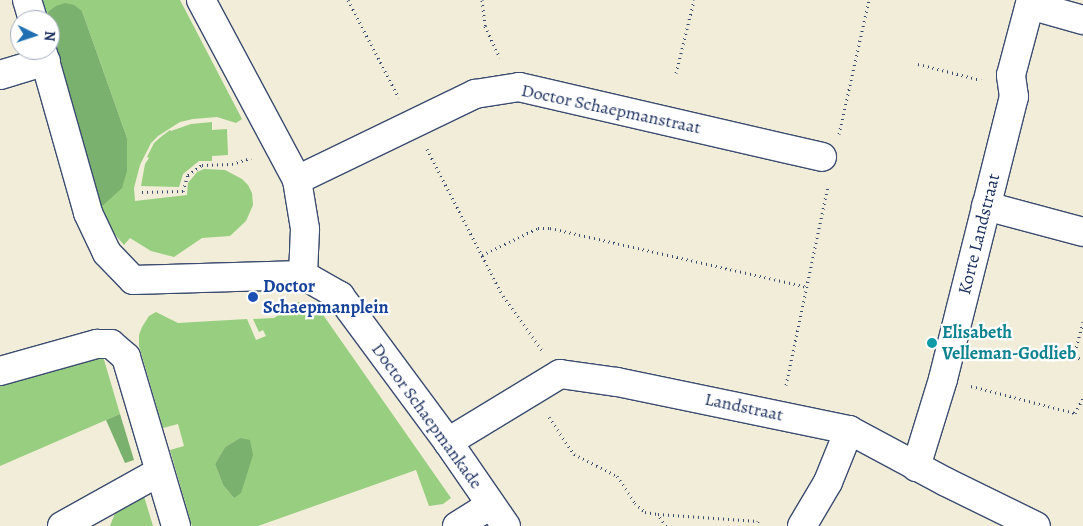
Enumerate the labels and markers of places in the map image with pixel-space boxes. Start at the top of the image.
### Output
place label: Doctor Schaepmanplein [263,276,389,318]
marker: Doctor Schaepmanplein [247,291,259,303]
place label: Elisabeth Velleman-Godlieb [942,322,1076,364]
marker: Elisabeth Velleman-Godlieb [926,337,938,349]

